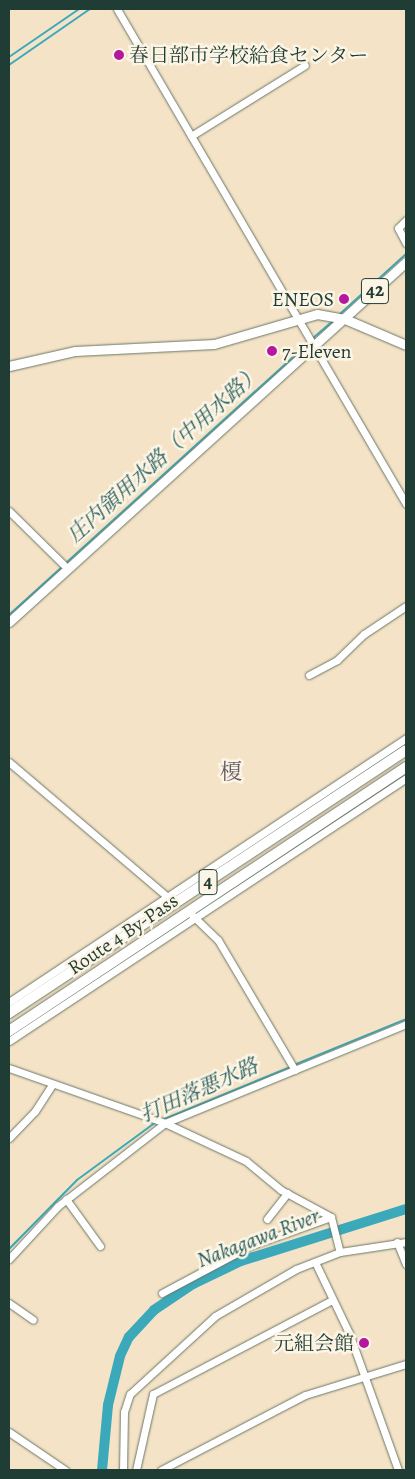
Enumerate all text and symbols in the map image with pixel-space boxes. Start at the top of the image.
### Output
place label: 春日部市学校給食センター [129,43,369,67]
marker: 春日部市学校給食センター [113,49,125,61]
road number: 42 [360,274,390,308]
place label: ENEOS [272,287,334,311]
marker: ENEOS [338,293,350,305]
place label: 7-Eleven [282,339,352,363]
marker: 7-Eleven [266,345,278,357]
water label: 庄内領用水路（中用水路） [62,360,266,548]
district label: 榎 [220,760,242,786]
road number: 4 [198,866,218,899]
street label: Route 4 By-Pass [63,888,183,980]
water label: 打田落悪水路 [136,1053,262,1127]
water label: Nakagawa River [193,1203,323,1273]
place label: 元組会館 [274,1331,354,1355]
marker: 元組会館 [358,1337,370,1349]

